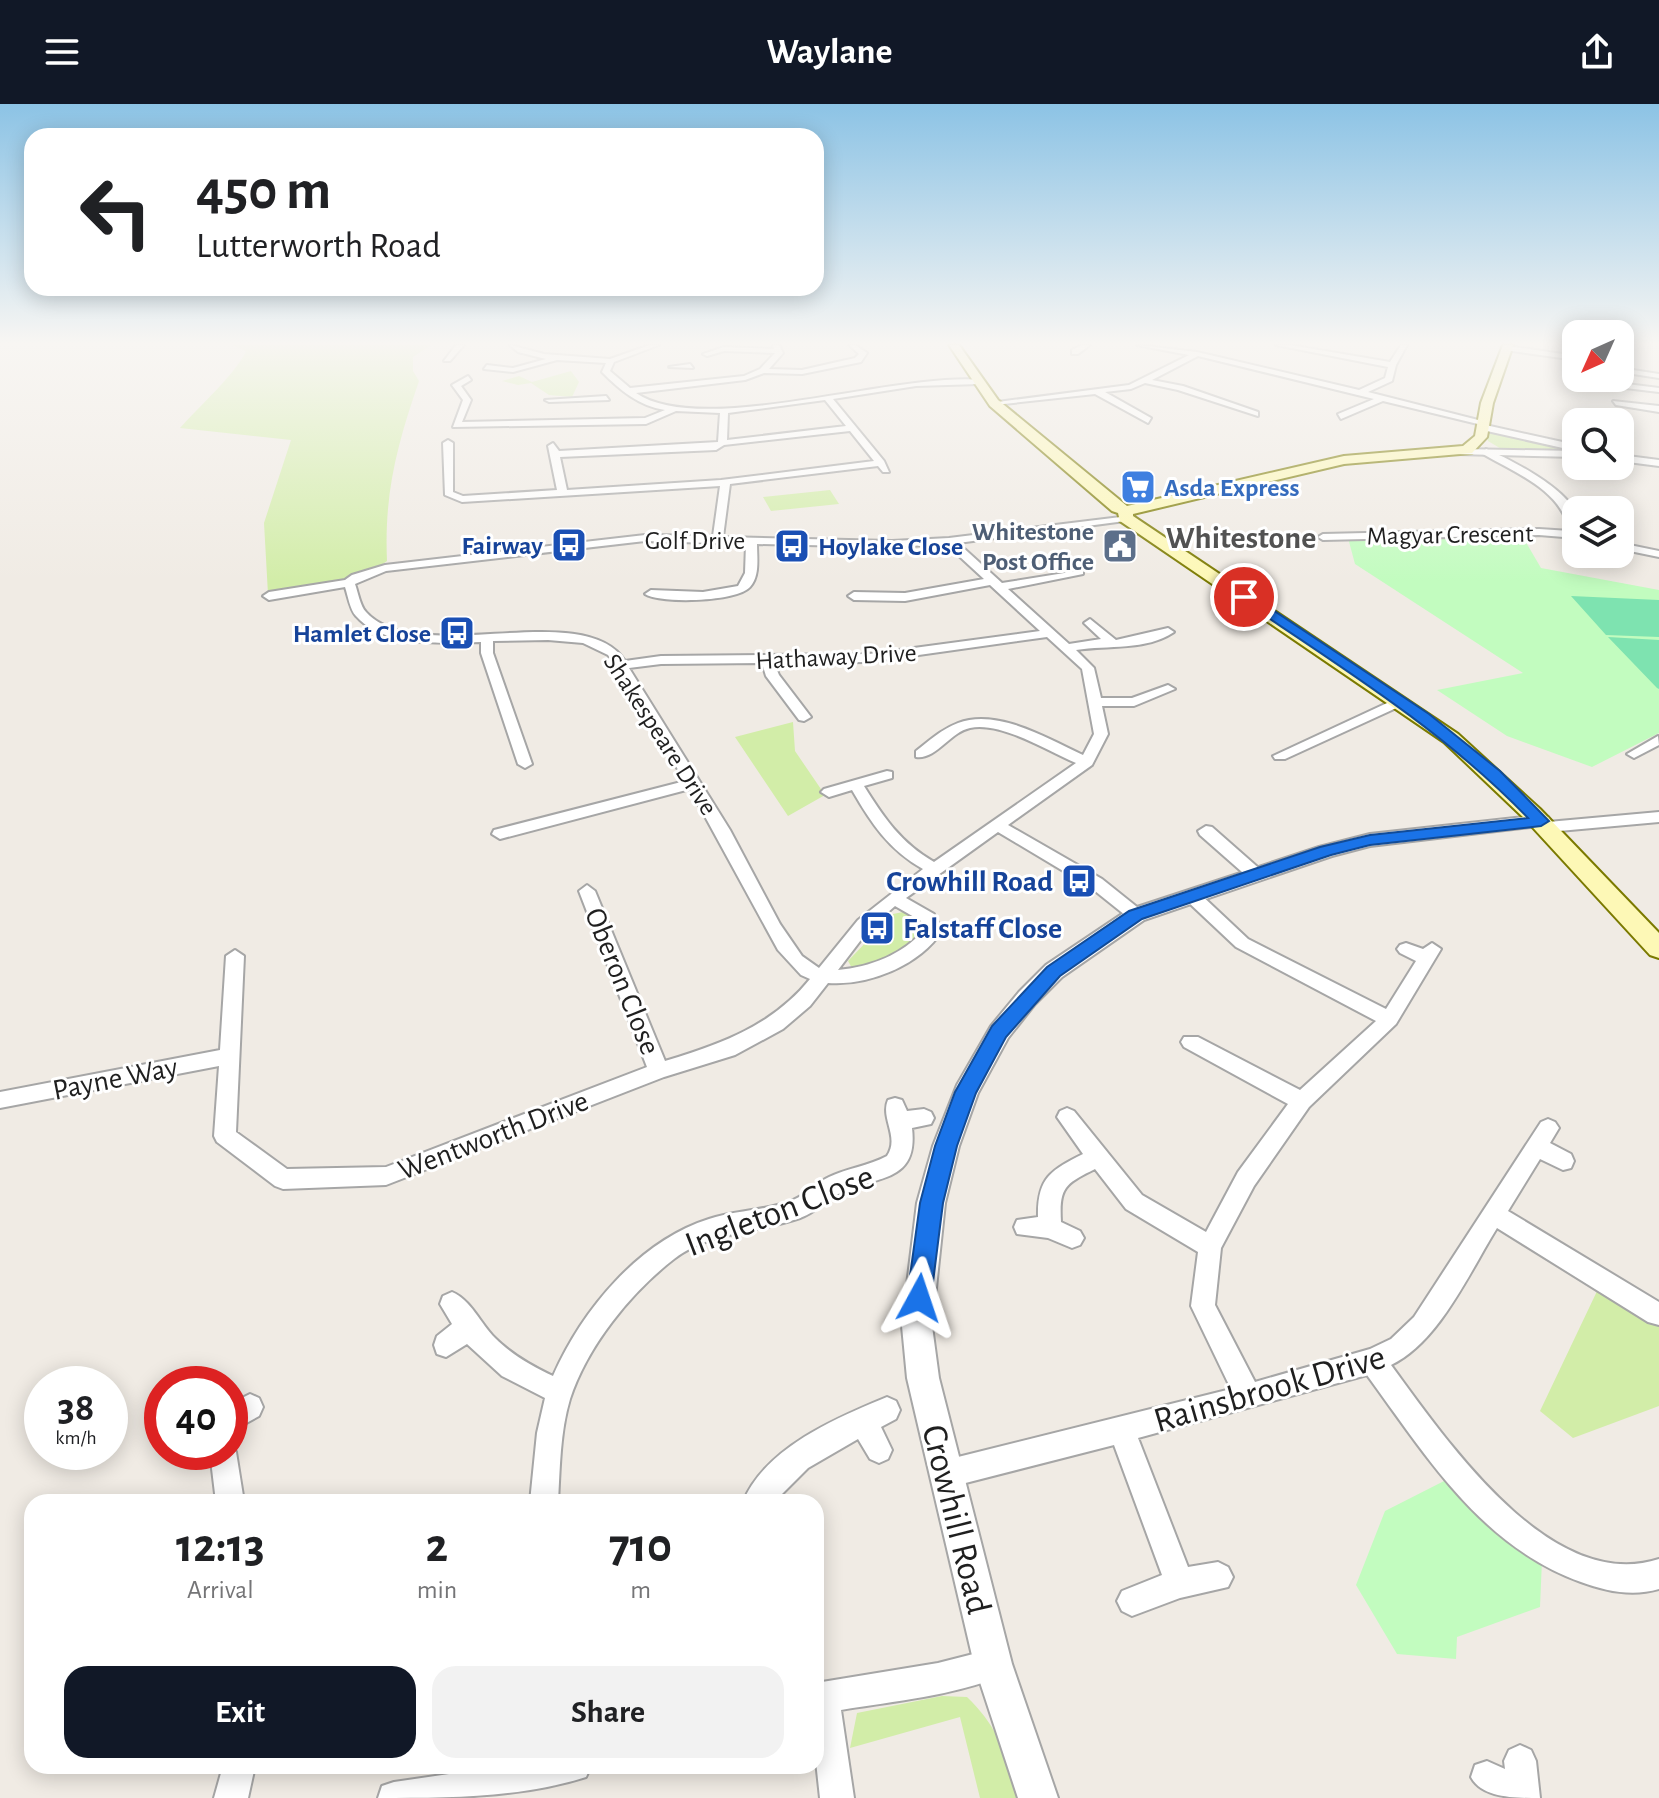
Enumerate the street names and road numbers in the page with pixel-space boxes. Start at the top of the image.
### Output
street label: Magyar Crescent [1366,521,1534,549]
street label: Golf Drive [645,528,745,554]
street label: Hathaway Drive [755,640,917,674]
street label: Shakespeare Drive [599,649,722,820]
street label: Oberon Close [579,904,665,1059]
street label: Payne Way [50,1052,180,1106]
street label: Wentworth Drive [394,1086,592,1186]
street label: Ingleton Close [680,1158,879,1263]
street label: Rainsbrook Drive [1150,1339,1389,1439]
street label: Crowhill Road [915,1421,997,1618]

